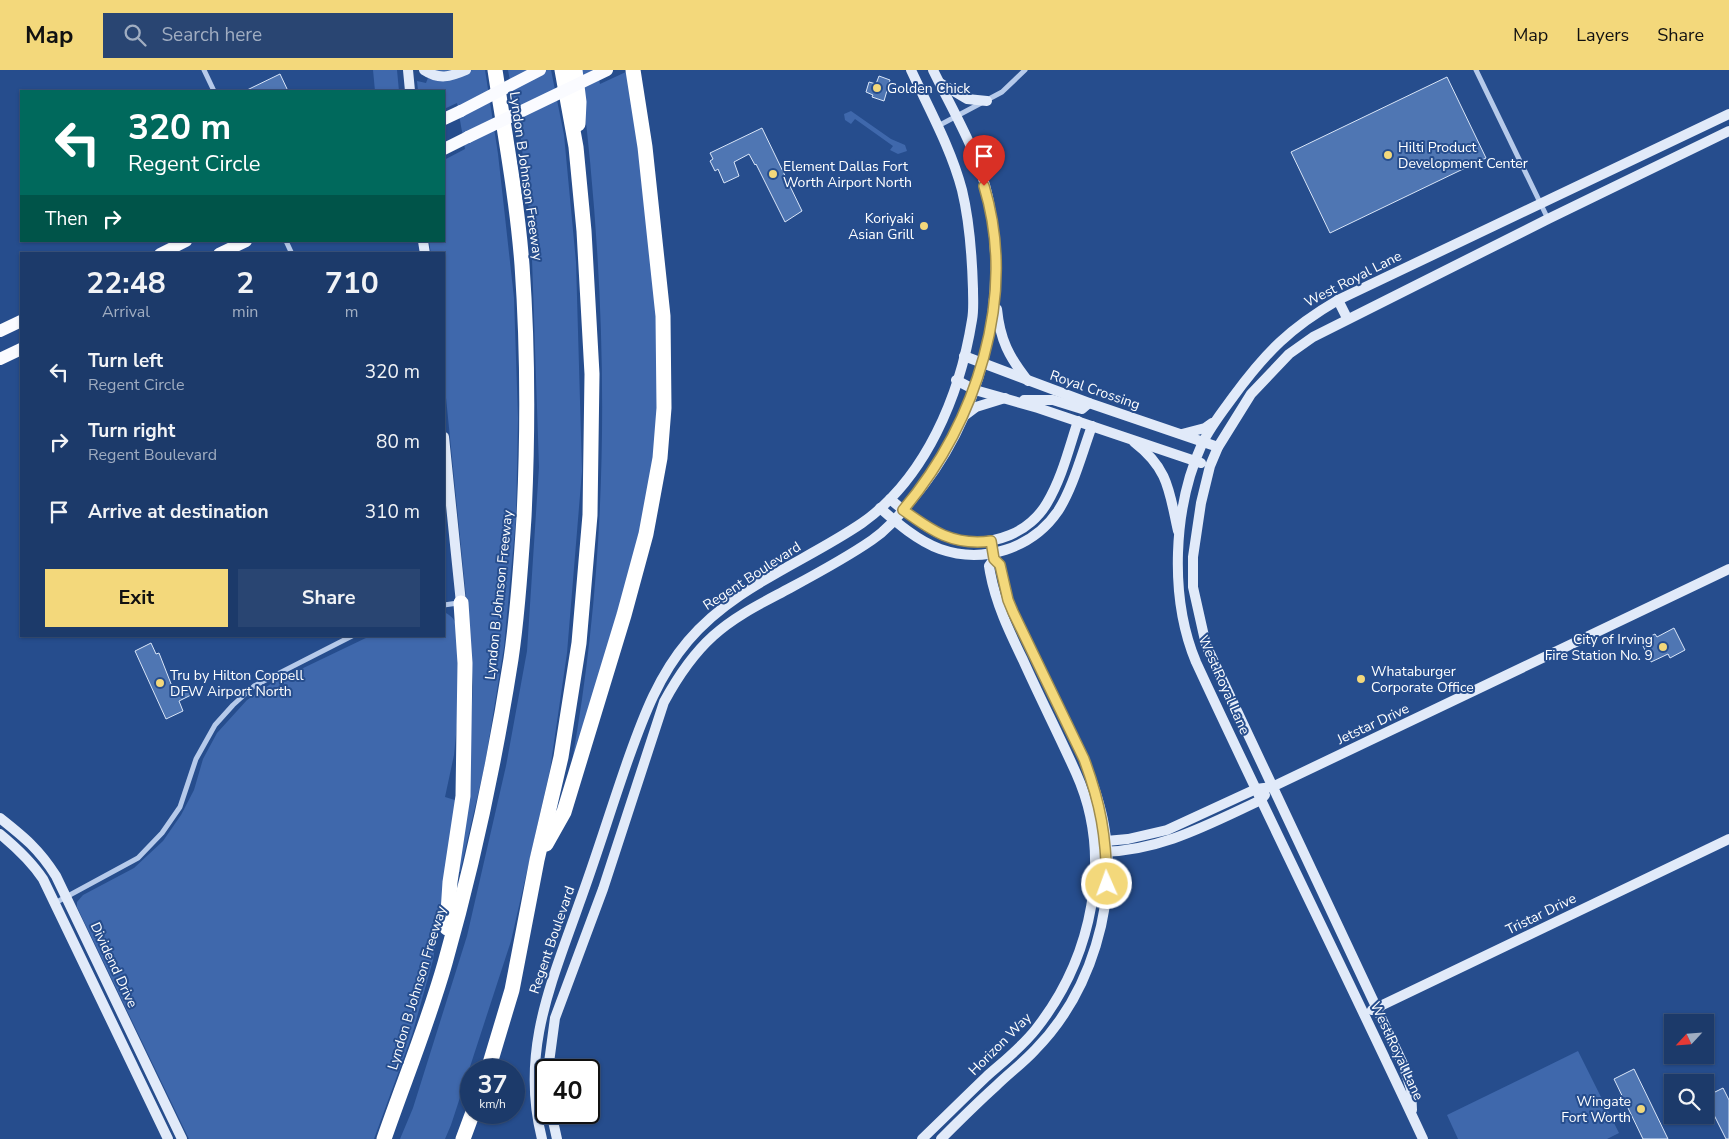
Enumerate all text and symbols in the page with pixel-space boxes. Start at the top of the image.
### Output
search box [103,13,453,58]
text: Map [25,19,73,51]
icon: search [121,21,149,49]
text: Search here [161,22,262,48]
text: Map [1513,23,1548,47]
text: Layers [1576,23,1629,47]
text: Share [1657,23,1704,47]
place label: Golden Chick [887,79,971,98]
marker: Golden Chick [871,82,883,94]
street label: Lyndon B Johnson Freeway [505,90,547,263]
text: 320 m [128,104,231,151]
icon: left [45,110,110,175]
pin [963,135,1005,186]
place label: Hilti Product Development Center [1398,138,1528,173]
icon: arrive [970,142,998,170]
text: Regent Circle [128,149,261,179]
marker: Hilti Product Development Center [1382,149,1394,161]
place label: Element Dallas Fort Worth Airport North [783,157,912,192]
marker: Element Dallas Fort Worth Airport North [767,168,779,180]
icon: right [98,205,126,233]
text: Then [45,206,88,232]
place label: Koriyaki Asian Grill [848,209,915,244]
marker: Koriyaki Asian Grill [918,220,930,232]
street label: West Royal Lane [1301,246,1405,312]
text: 22:48 [86,263,166,304]
text: 2 [236,263,254,304]
text: 710 [325,263,379,304]
text: Arrival [102,301,150,323]
text: min [232,301,258,323]
text: m [345,301,359,323]
text: Turn left [88,348,163,374]
icon: left [45,358,73,386]
text: 320 m [365,359,420,385]
street label: Royal Crossing [1047,366,1143,414]
text: Regent Circle [88,374,184,396]
text: Turn right [88,418,175,444]
icon: right [45,428,73,456]
text: 80 m [376,429,420,455]
text: Regent Boulevard [88,444,217,466]
icon: arrive [45,498,73,526]
text: Arrive at destination [88,499,269,525]
text: 310 m [365,499,420,525]
street label: Lyndon B Johnson Freeway [481,508,517,681]
street label: Regent Boulevard [699,537,805,615]
button: Exit [45,569,228,627]
button: Share [238,569,420,627]
place label: City of Irving Fire Station No. 9 [1545,630,1653,665]
street label: West Royal Lane [1194,632,1254,738]
marker: City of Irving Fire Station No. 9 [1657,641,1669,653]
place label: Whataburger Corporate Office [1371,662,1474,697]
place label: Tru by Hilton Coppell DFW Airport North [170,666,304,701]
marker: Whataburger Corporate Office [1355,673,1367,685]
marker: Tru by Hilton Coppell DFW Airport North [154,677,166,689]
street label: Jetstar Drive [1333,699,1412,749]
position arrow [1080,857,1132,909]
street label: Regent Boulevard [525,884,579,996]
street label: Tristar Drive [1502,889,1580,939]
street label: Lyndon B Johnson Freeway [383,903,451,1072]
street label: Dividend Drive [86,919,142,1011]
street label: West Royal Lane [1366,999,1428,1103]
street label: Horizon Way [964,1008,1036,1080]
north arrow [1664,1014,1714,1064]
map controls [1664,1014,1714,1124]
speed limit sign: 40 [535,1059,600,1124]
text: 37 [477,1068,508,1102]
button: search [1664,1074,1714,1124]
place label: Wingate Fort Worth [1561,1092,1631,1127]
text: km/h [479,1096,506,1112]
marker: Wingate Fort Worth [1635,1103,1647,1115]

